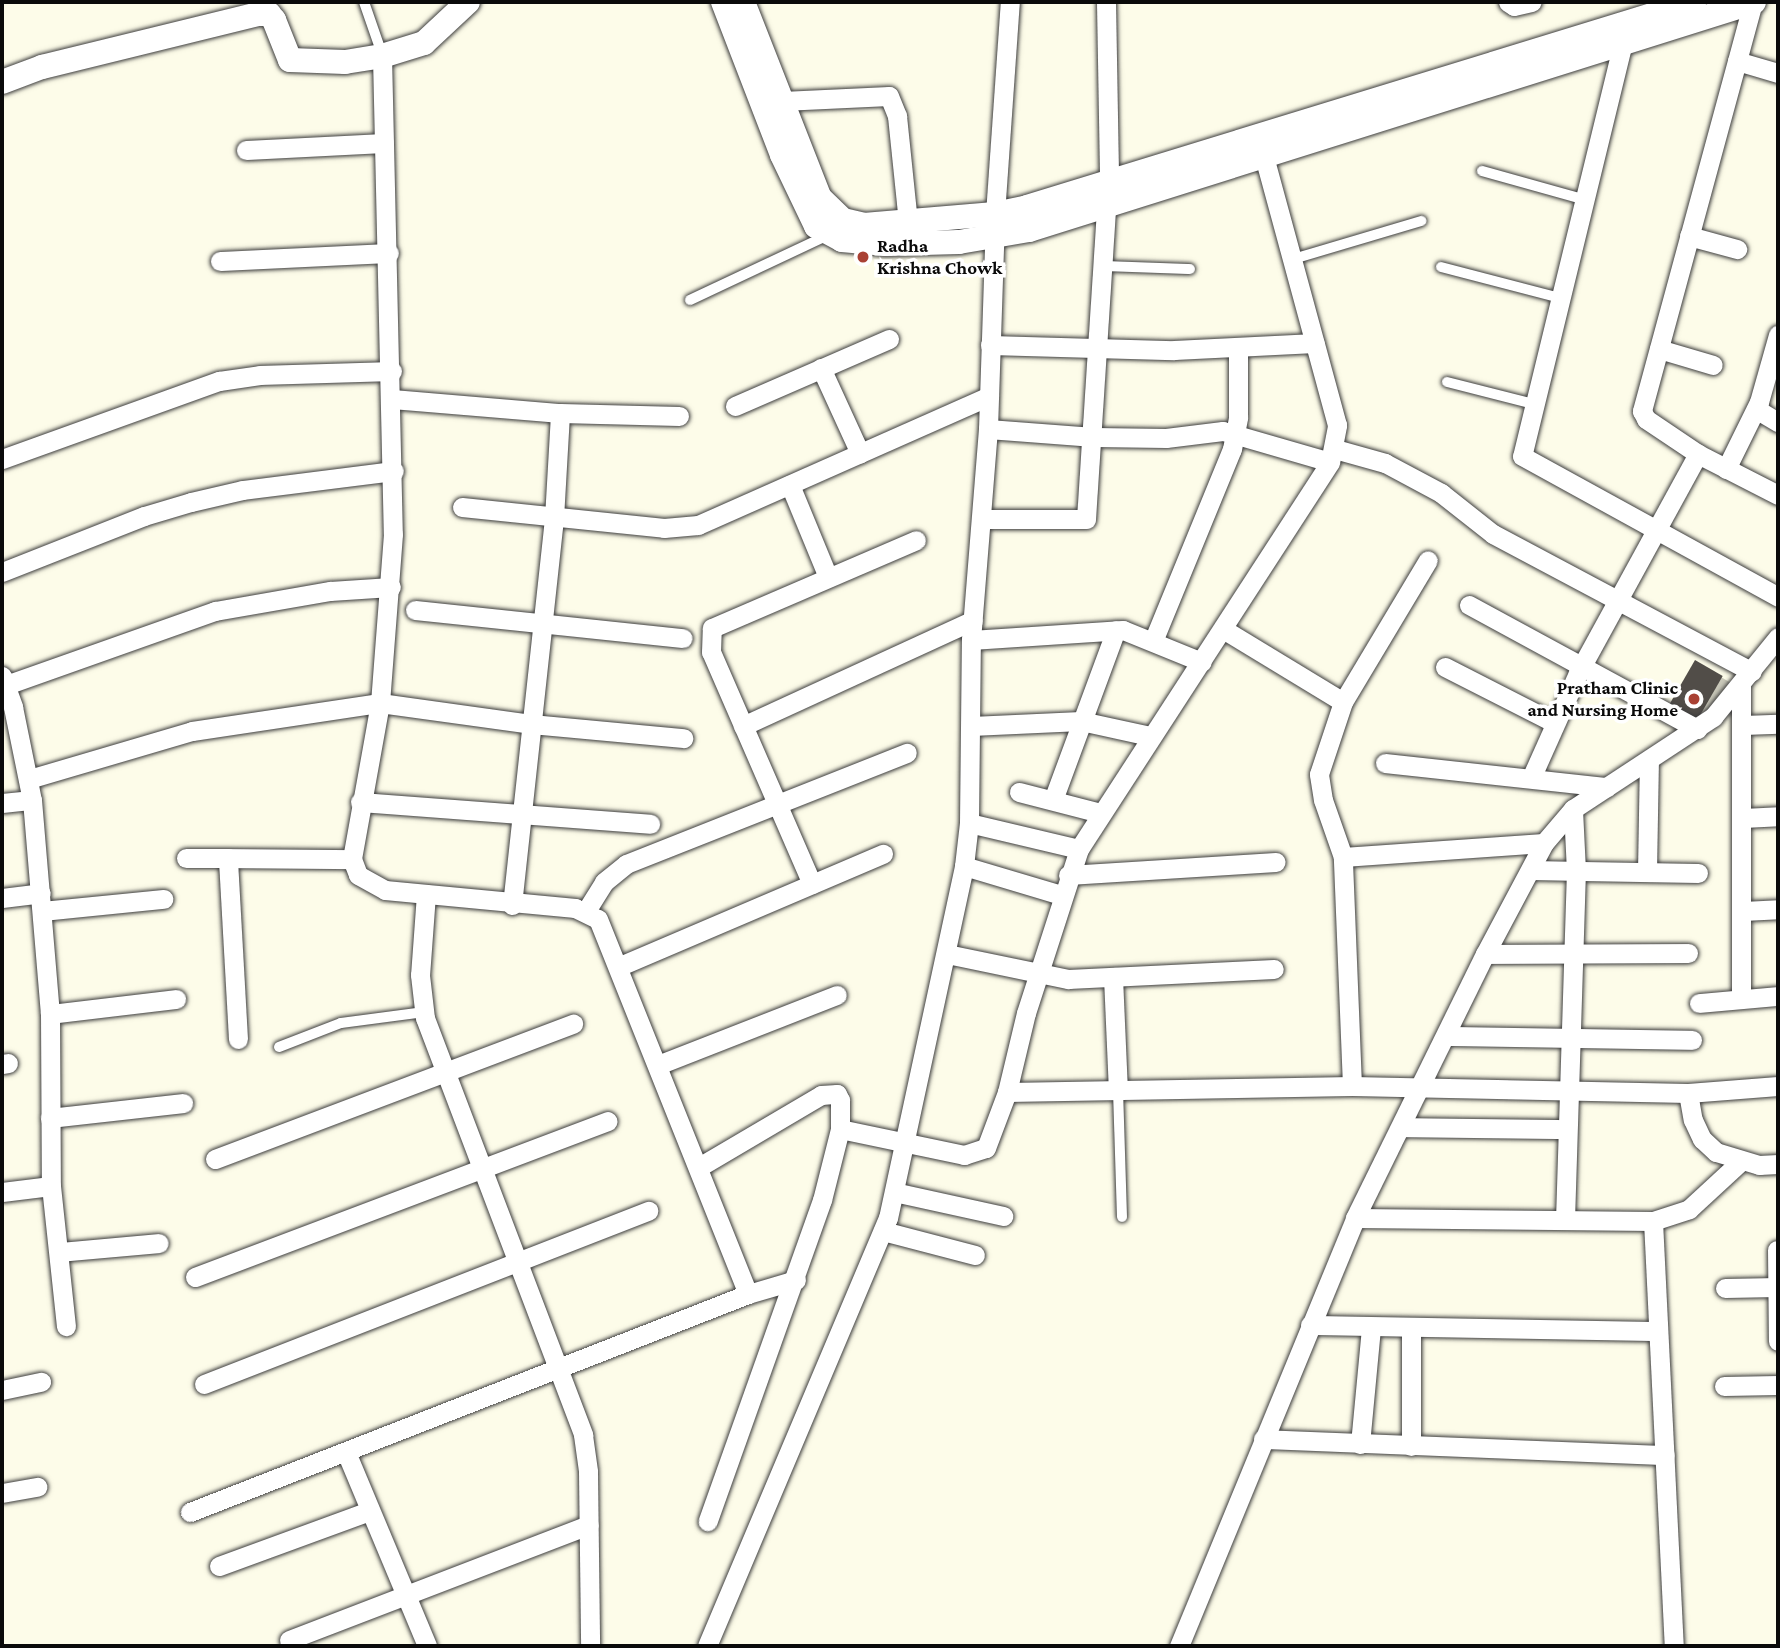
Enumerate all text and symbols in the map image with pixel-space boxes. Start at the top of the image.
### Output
place label: Radha Krishna Chowk [877,235,1002,279]
marker: Radha Krishna Chowk [855,249,871,265]
place label: Pratham Clinic and Nursing Home [1528,677,1678,721]
marker: Pratham Clinic and Nursing Home [1684,689,1704,709]

